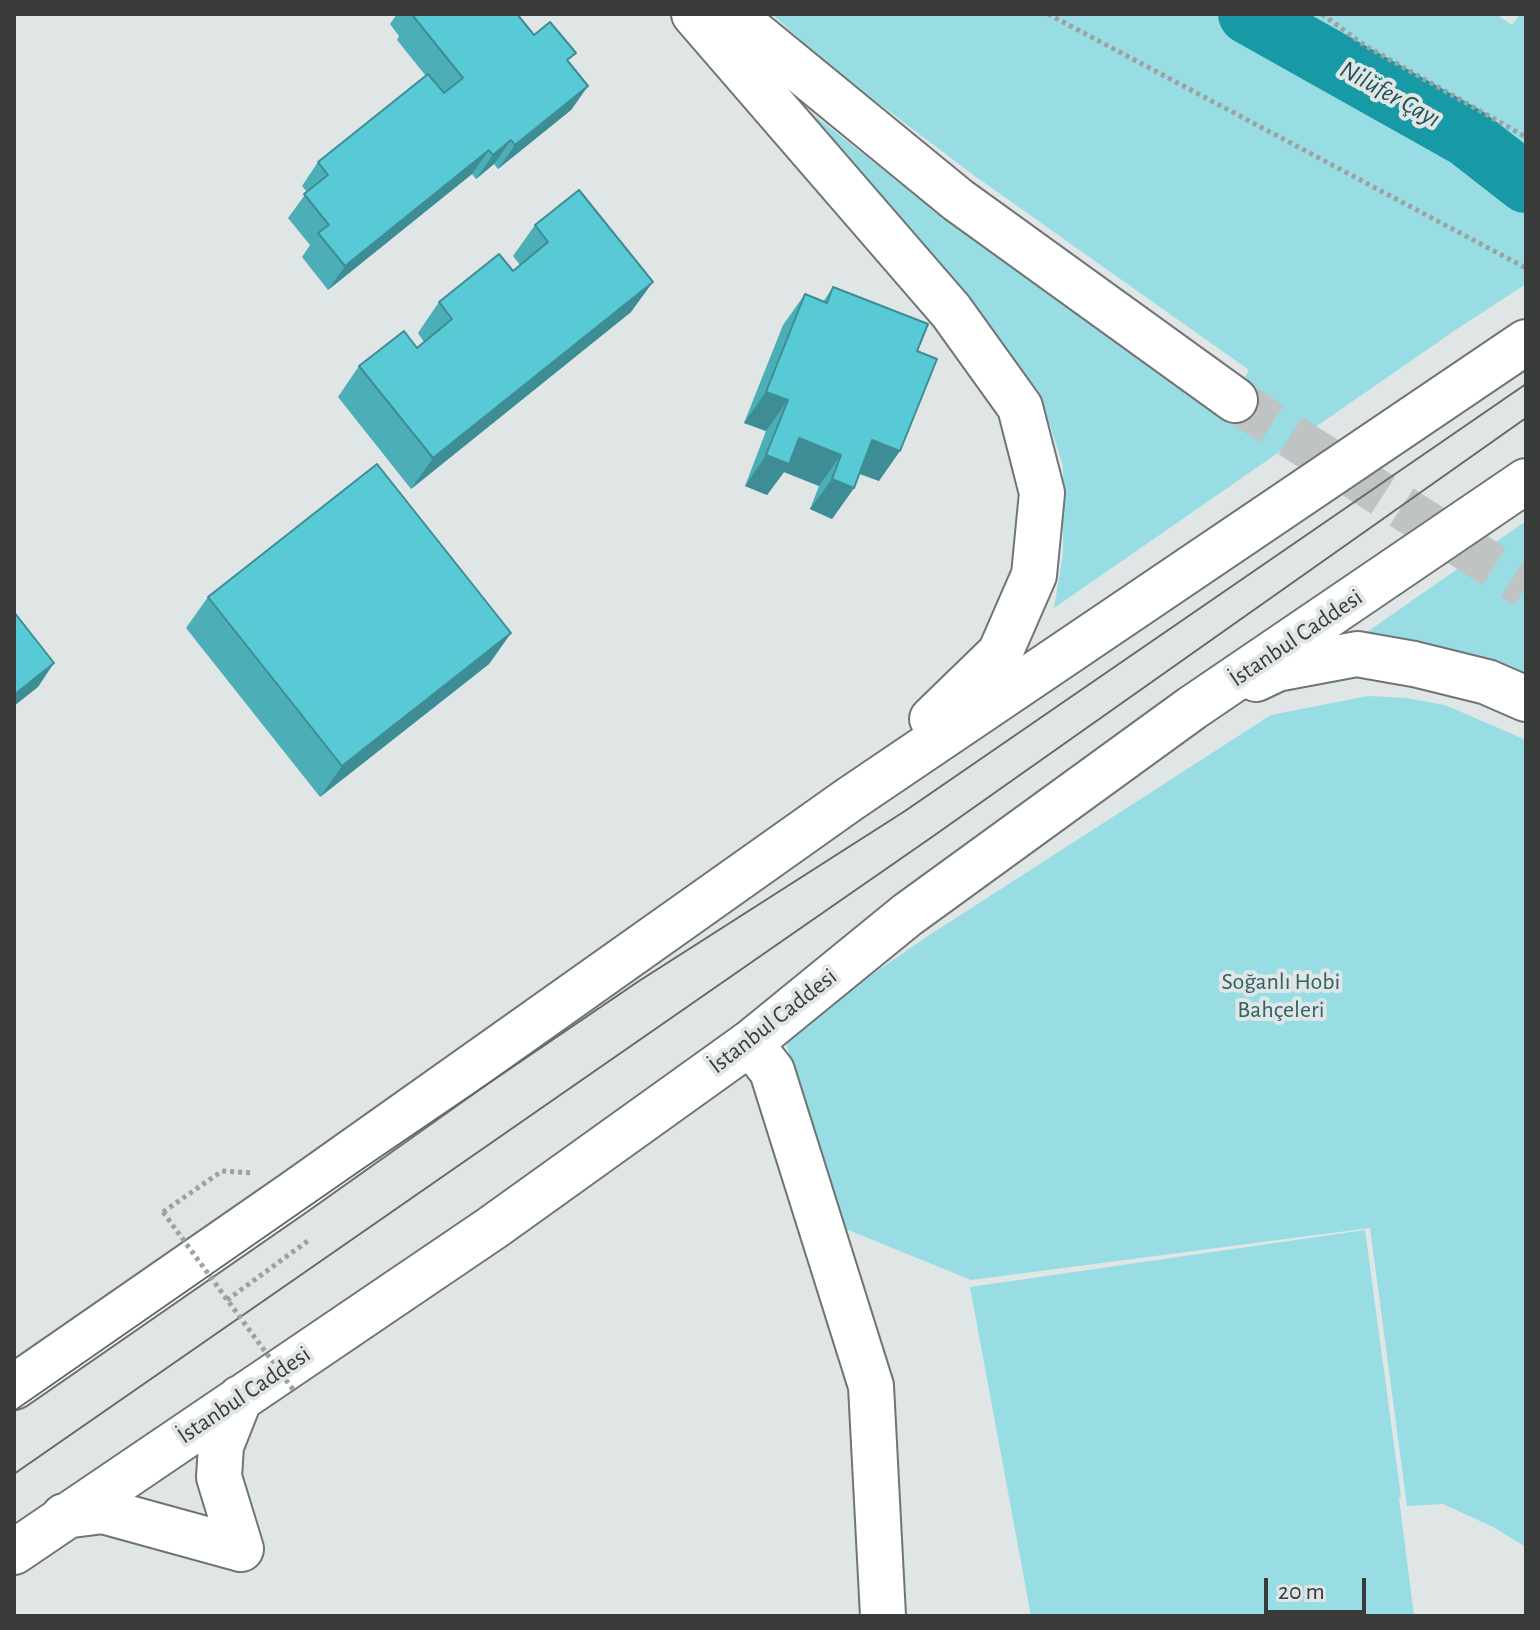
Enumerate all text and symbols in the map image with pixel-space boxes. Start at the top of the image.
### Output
water label: Nilüfer Çayı [1334,54,1446,134]
street label: İstanbul Caddesi [1224,583,1368,693]
street label: İstanbul Caddesi [703,962,843,1080]
park label: Soğanlı Hobi Bahçeleri [1222,968,1340,1024]
street label: İstanbul Caddesi [172,1340,316,1450]
scale bar [1268,1562,1370,1612]
text: 20 m [1278,1580,1325,1604]

